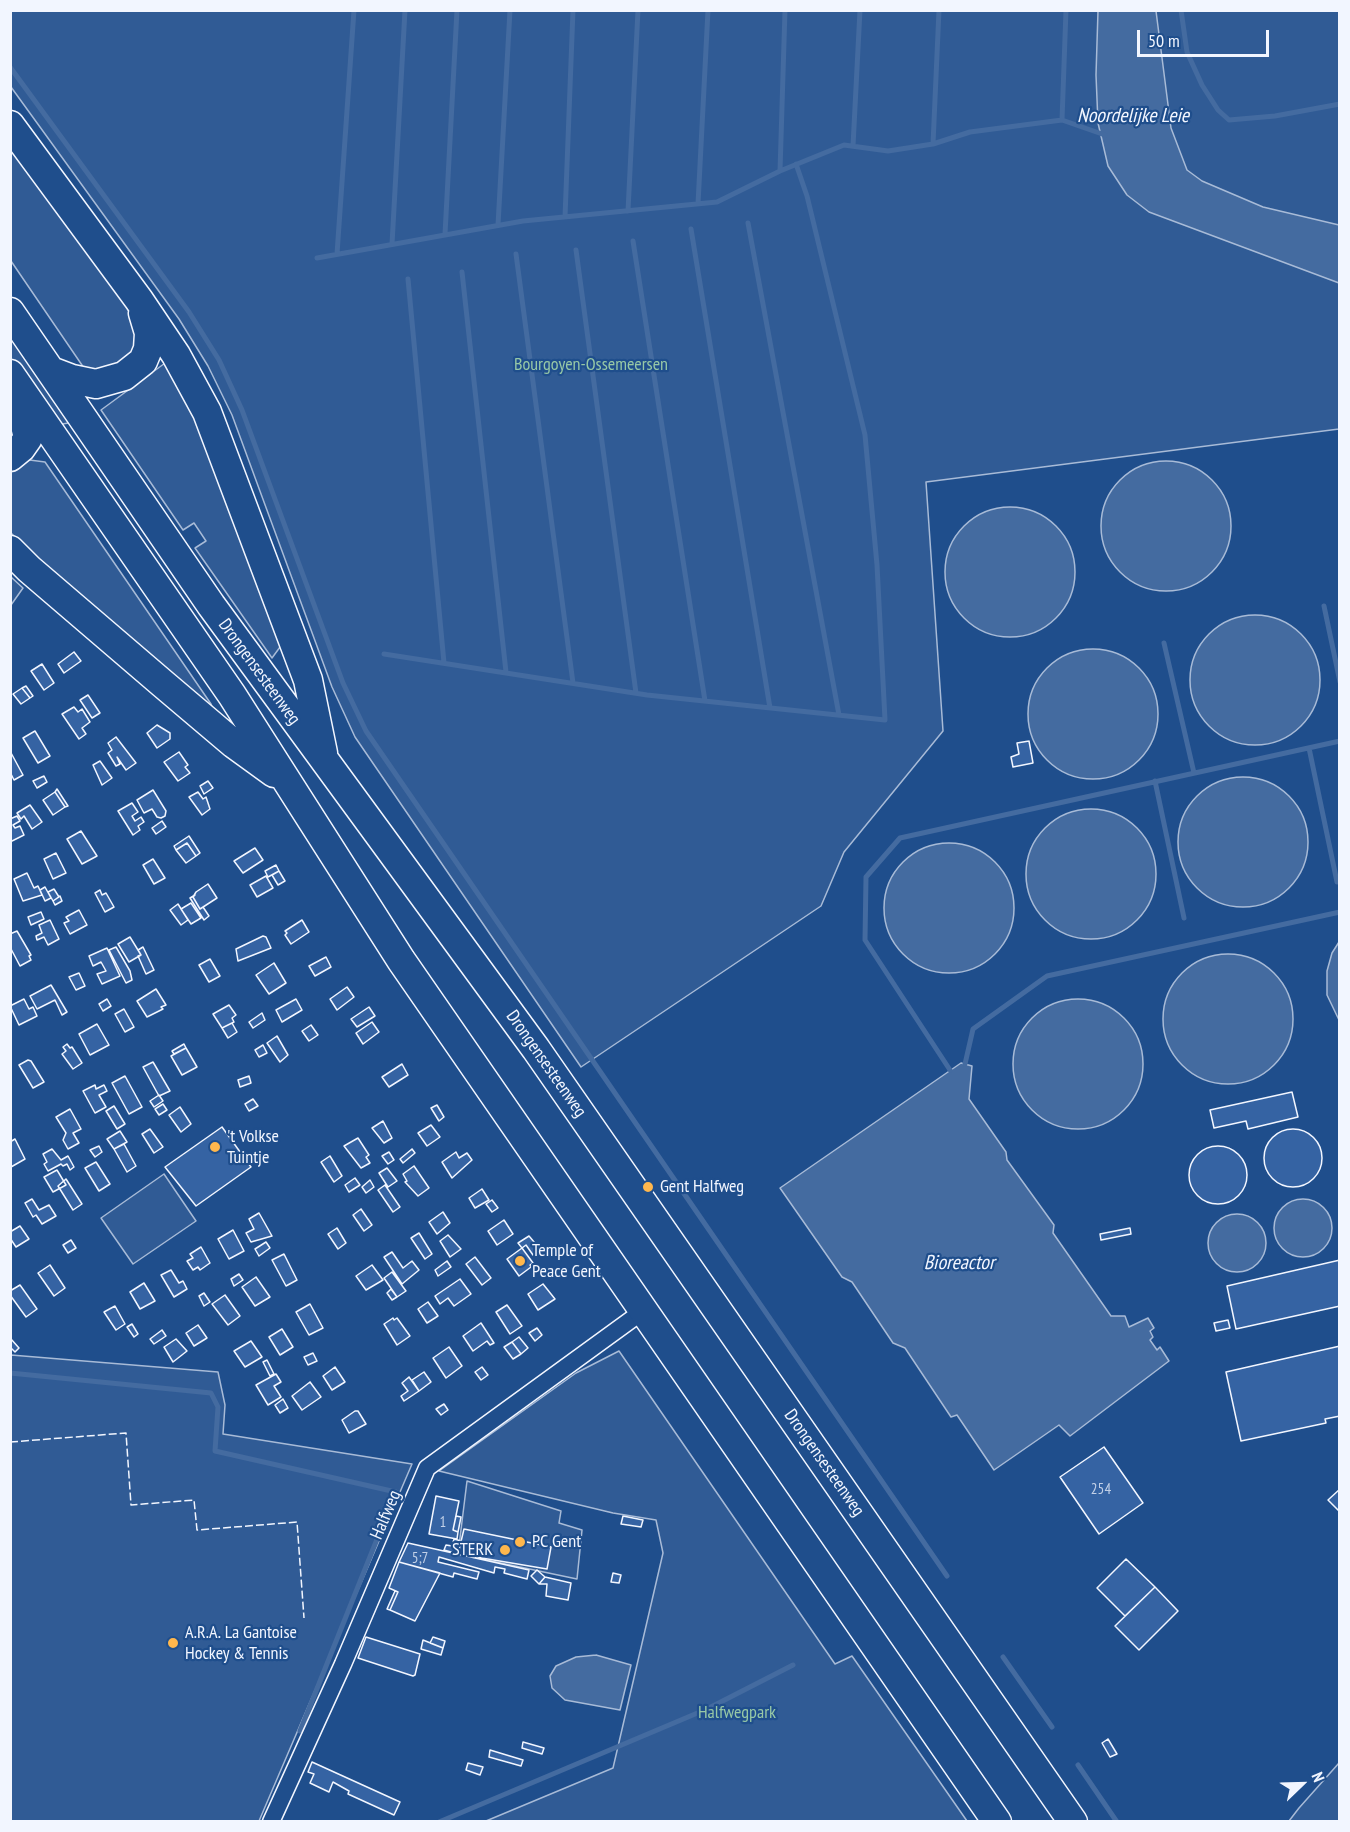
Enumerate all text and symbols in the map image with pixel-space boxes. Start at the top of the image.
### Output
scale bar [1140,18,1272,56]
text: 50 m [1148,29,1180,52]
water label: Noordelijke Leie [1077,104,1189,128]
park label: Bourgoyen-Ossemeersen [514,354,668,376]
street label: Drongensesteenweg [213,615,305,729]
street label: Drongensesteenweg [501,1006,591,1122]
place label: 't Volkse Tuintje [227,1126,279,1168]
marker: 't Volkse Tuintje [208,1140,222,1154]
place label: Gent Halfweg [660,1176,744,1198]
marker: Gent Halfweg [641,1180,655,1194]
place label: Temple of Peace Gent [532,1240,601,1282]
water label: Bioreactor [924,1251,994,1275]
marker: Temple of Peace Gent [513,1254,527,1268]
street label: Drongensesteenweg [779,1405,869,1521]
house number: 254 [1091,1481,1111,1499]
street label: Halfweg [366,1487,406,1543]
house number: 1 [440,1514,446,1532]
place label: PC Gent [532,1531,581,1553]
marker: PC Gent [513,1535,527,1549]
place label: STERK [452,1539,493,1561]
marker: STERK [498,1543,512,1557]
house number: 5;7 [412,1550,428,1568]
place label: A.R.A. La Gantoise Hockey & Tennis [185,1622,297,1664]
marker: A.R.A. La Gantoise Hockey & Tennis [166,1636,180,1650]
park label: Halfwegpark [698,1702,776,1724]
north arrow [1272,1754,1332,1814]
text: N [1308,1769,1329,1785]

